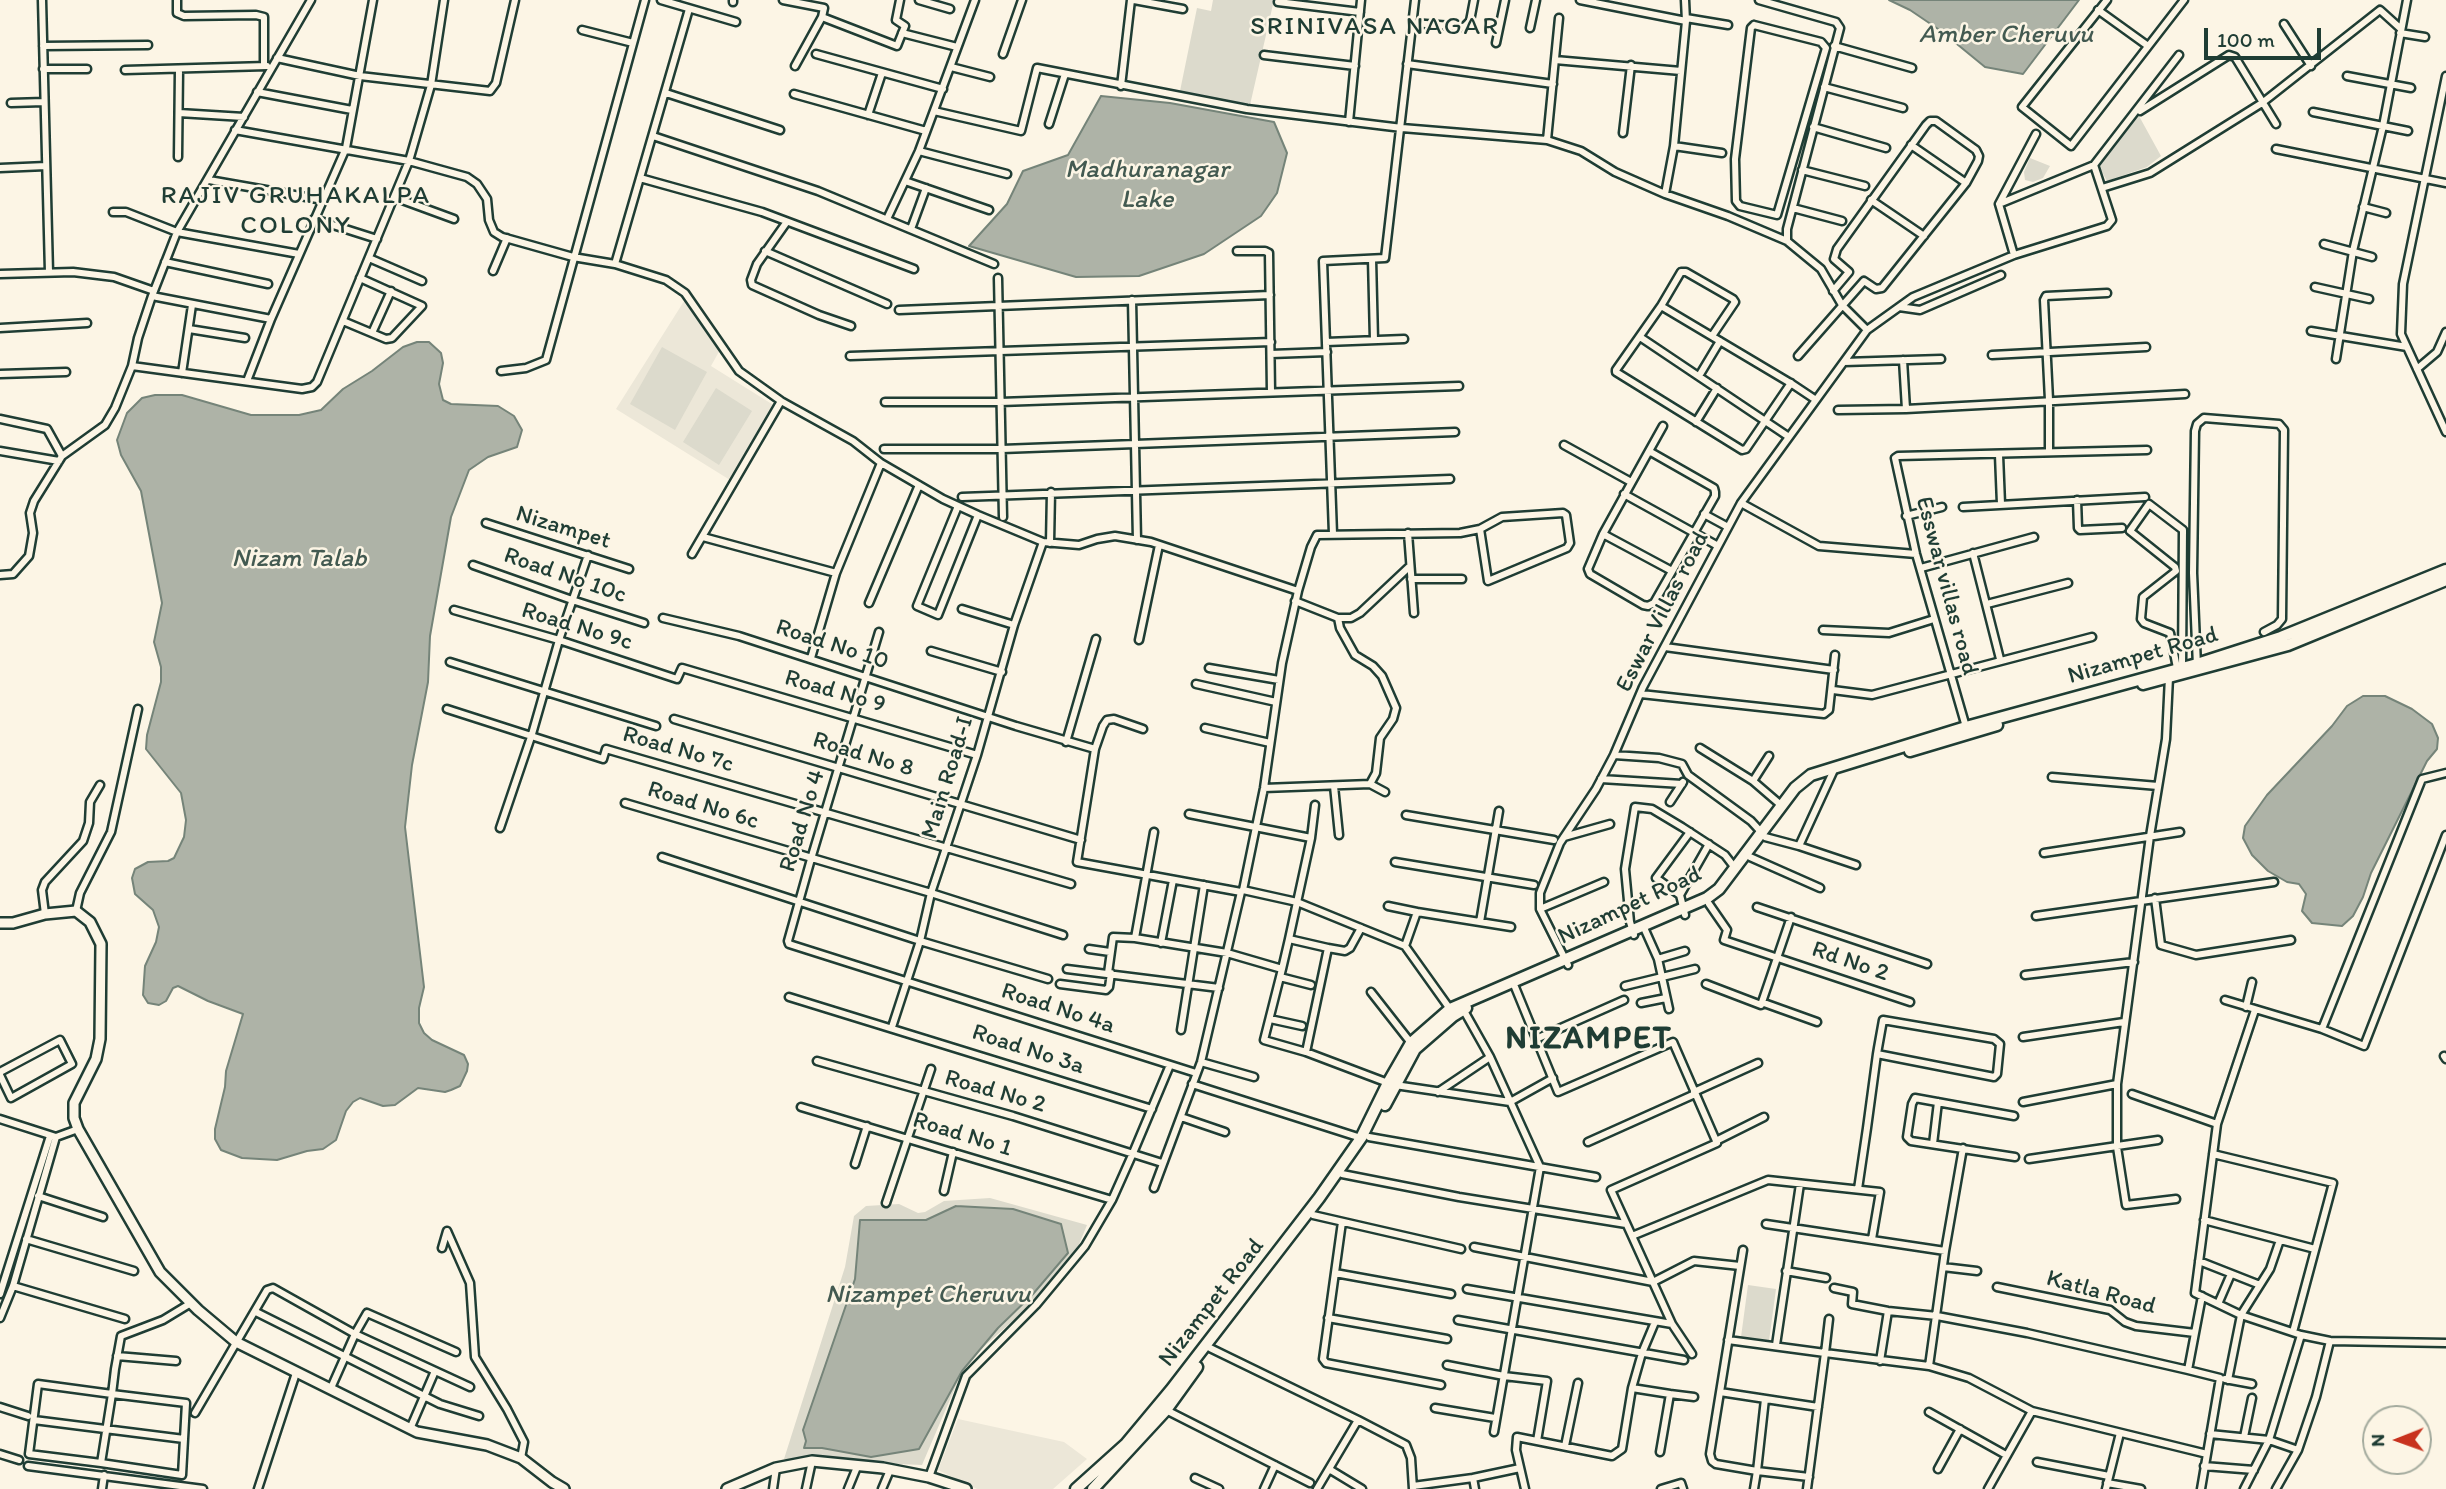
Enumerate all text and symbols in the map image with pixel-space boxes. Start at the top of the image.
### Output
district label: SRINIVASA NAGAR [1253,11,1497,43]
scale bar [2208,14,2325,58]
water label: Amber Cheruvu [1919,19,2093,51]
text: 100 m [2217,27,2275,52]
water label: Madhuranagar Lake [1065,154,1229,216]
district label: RAJIV GRUHAKALPA COLONY [164,180,428,242]
street label: Esswar villas road [1908,494,1984,678]
street label: Nizampet [512,500,614,556]
street label: Eswar Villas road [1610,527,1716,697]
street label: Road No 10c [500,542,630,610]
water label: Nizam Talab [231,543,367,575]
street label: Road No 9c [518,596,636,658]
street label: Road No 10 [772,613,892,677]
street label: Nizampet Road [2065,621,2221,691]
street label: Road No 9 [781,664,889,720]
street label: Main Road-I [916,713,980,843]
street label: Road No 7c [619,720,737,780]
street label: Road No 8 [809,726,917,784]
street label: Road No 4 [774,766,832,876]
street label: Road No 6c [644,775,762,837]
street label: Nizampet Road [1554,860,1706,952]
street label: Rd No 2 [1808,935,1892,989]
street label: Road No 4a [997,977,1119,1041]
street label: Road No 3a [968,1018,1088,1082]
district label: NIZAMPET [1506,1021,1672,1059]
street label: Road No 2 [941,1064,1049,1120]
street label: Road No 1 [909,1106,1015,1164]
street label: Nizampet Road [1153,1233,1271,1373]
street label: Katla Road [2043,1265,2159,1321]
water label: Nizampet Cheruvu [825,1279,1031,1311]
north arrow [2362,1405,2432,1475]
text: N [2366,1434,2389,1447]

